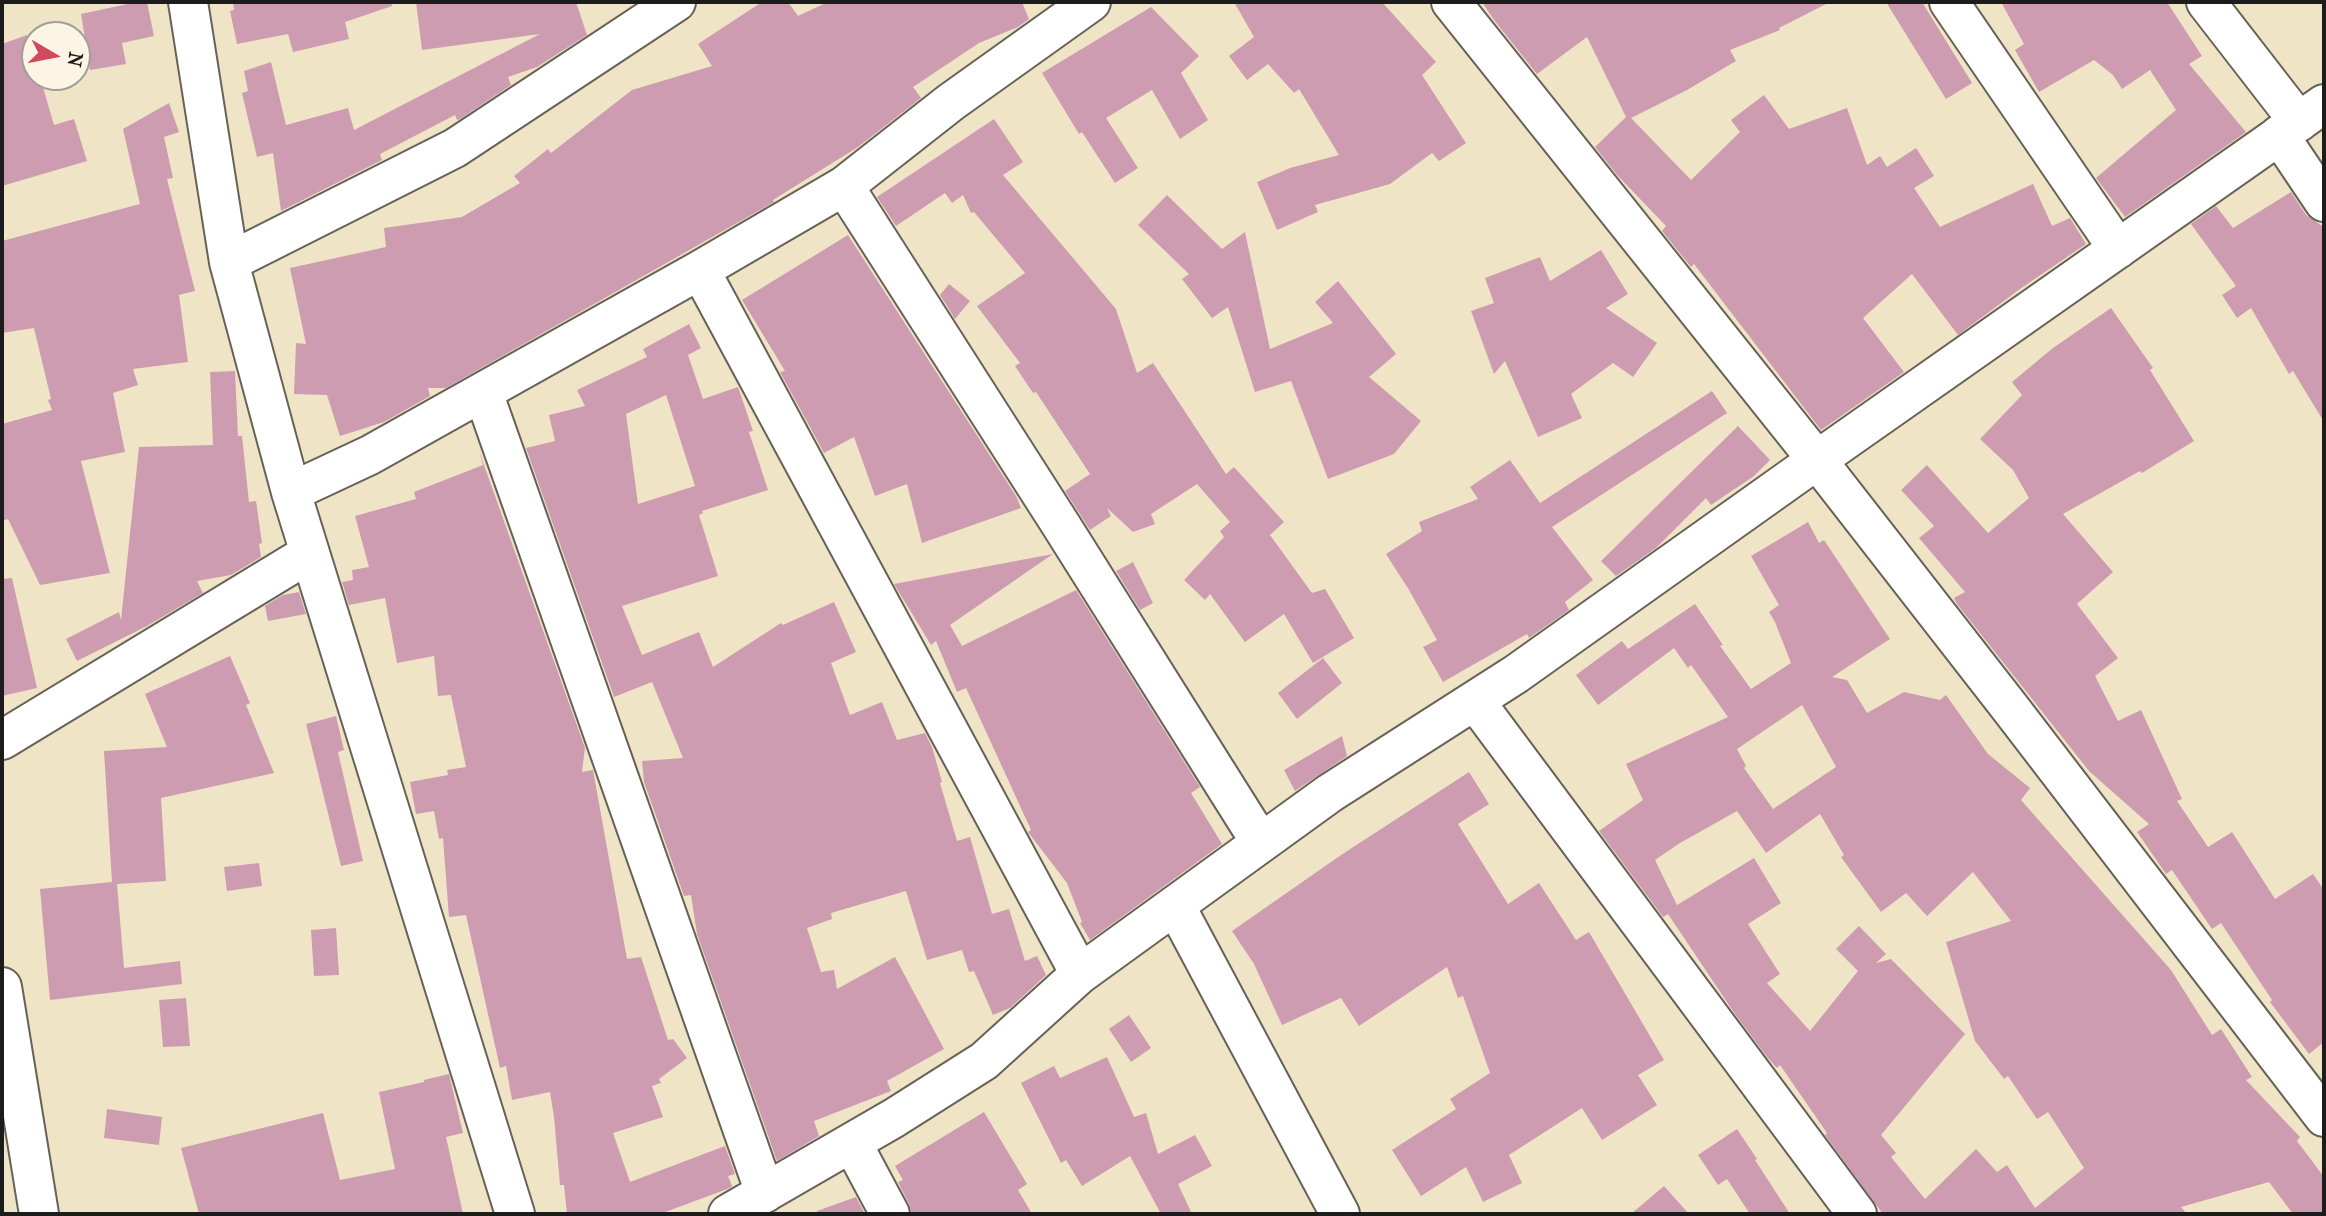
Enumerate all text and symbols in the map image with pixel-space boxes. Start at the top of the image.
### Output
north arrow [21,21,91,91]
text: N [63,50,87,68]

